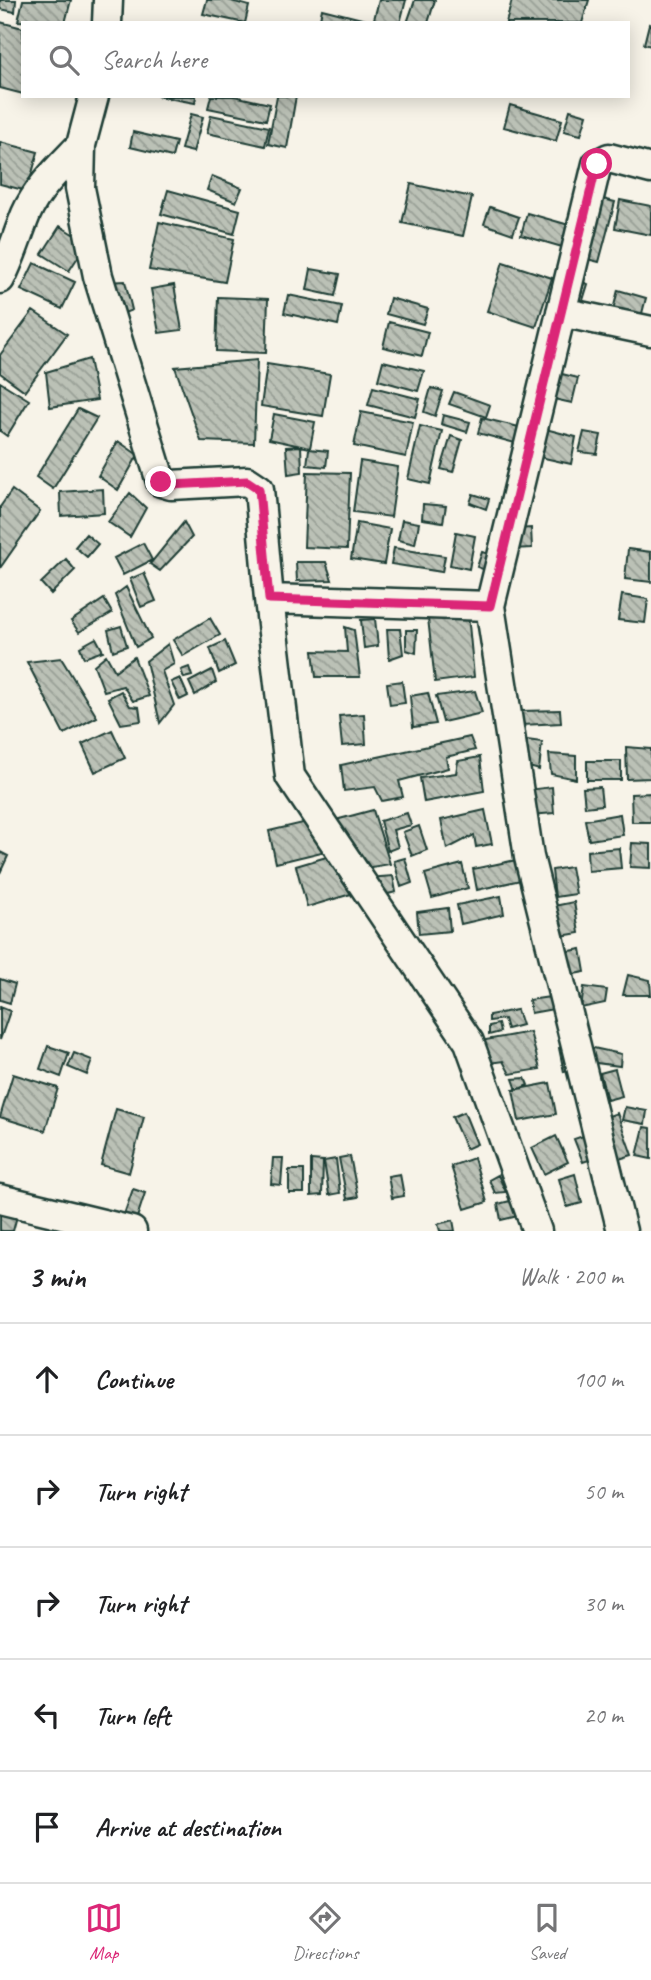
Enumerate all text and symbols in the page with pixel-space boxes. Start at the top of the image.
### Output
search box [21,21,630,98]
icon: search [45,41,83,79]
text: Search here [101,43,207,76]
route start [581,148,612,179]
route end [145,466,176,497]
text: 3 min [28,1258,85,1296]
text: Walk · 200 m [519,1262,623,1291]
icon: ahead [28,1360,66,1398]
text: Continue [95,1363,173,1396]
text: 100 m [574,1365,623,1394]
icon: right [28,1472,66,1510]
text: Turn right [95,1475,186,1508]
text: 50 m [584,1477,623,1506]
icon: right [28,1584,66,1622]
text: Turn right [95,1587,186,1620]
text: 30 m [584,1589,623,1618]
icon: left [28,1696,66,1734]
text: Turn left [95,1699,170,1732]
text: 20 m [584,1701,623,1730]
icon: arrive [28,1808,66,1846]
text: Arrive at destination [95,1811,281,1844]
tab: Map [85,1899,123,1965]
tab: Directions [292,1899,359,1965]
tab: Saved [528,1899,566,1965]

